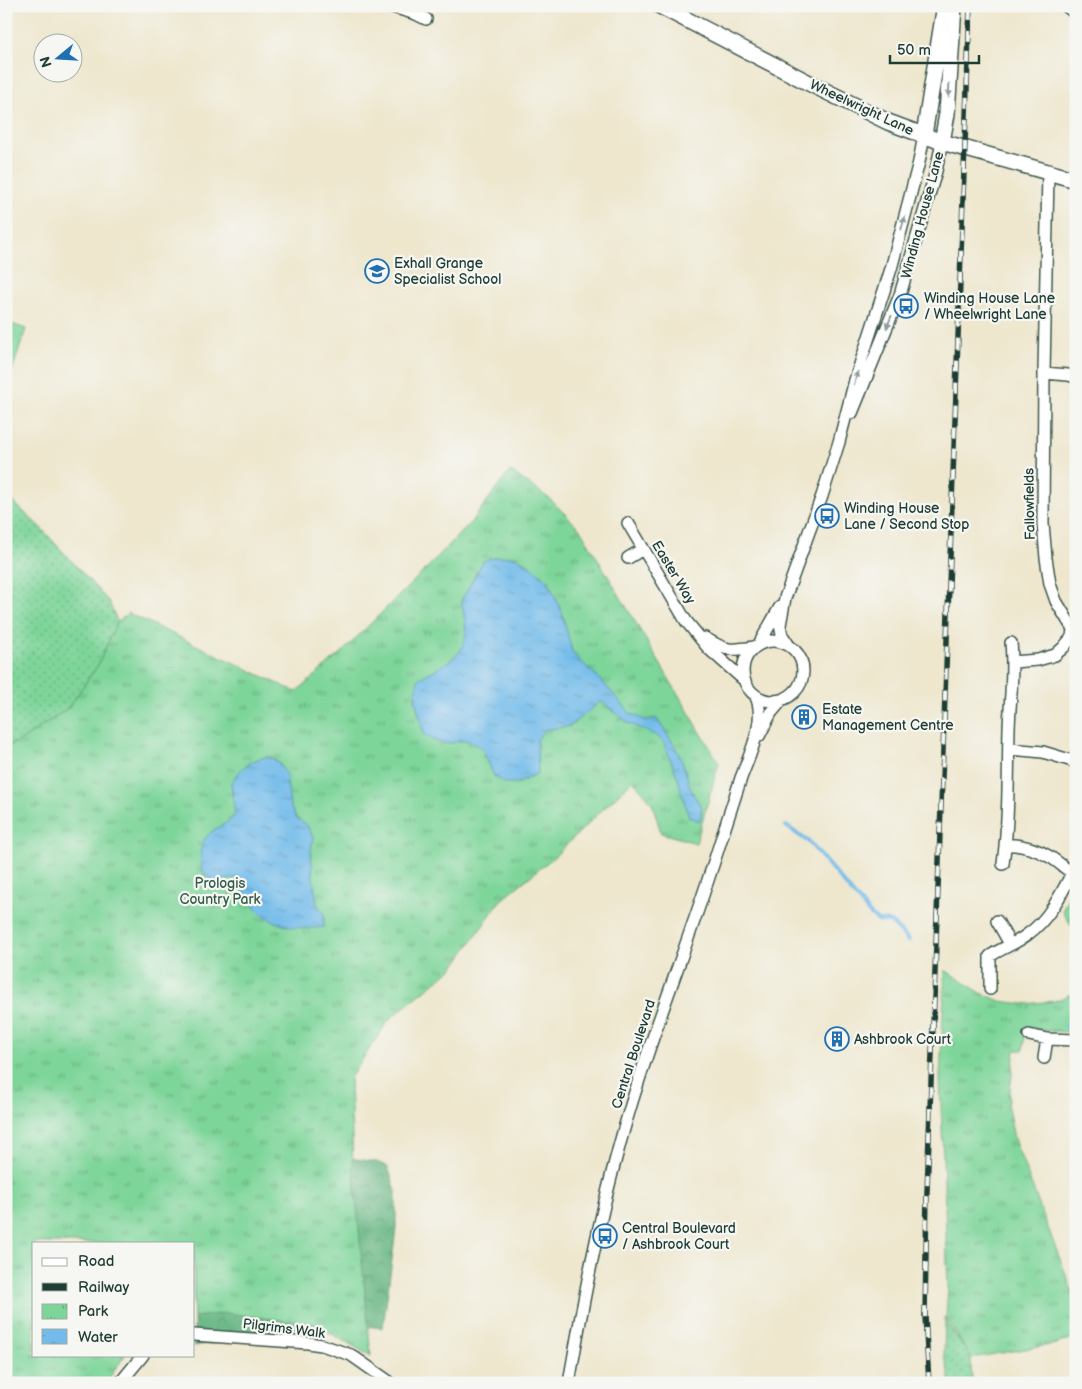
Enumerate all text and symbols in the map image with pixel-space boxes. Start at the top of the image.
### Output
north arrow [32,32,82,82]
scale bar [890,32,978,64]
text: 50 m [897,41,931,60]
text: N [36,54,56,69]
street label: Wheelwright Lane [807,76,917,139]
one-way arrow [944,82,952,98]
street label: Winding House Lane [897,150,948,281]
one-way arrow [899,215,907,230]
place label: Exhall Grange Specialist School [394,255,501,288]
school or university icon: Exhall Grange Specialist School [364,258,390,284]
place label: Winding House Lane / Wheelwright Lane [924,290,1055,323]
bus stop icon: Winding House Lane / Wheelwright Lane [893,293,919,319]
one-way arrow [885,315,892,330]
one-way arrow [852,370,860,385]
street label: Fallowfields [1020,468,1039,540]
place label: Winding House Lane / Second Stop [844,500,969,533]
bus stop icon: Winding House Lane / Second Stop [814,503,840,529]
street label: Easter Way [648,538,699,608]
place label: Estate Management Centre [822,701,954,734]
building icon: Estate Management Centre [791,704,817,730]
park label: Prologis Country Park [180,875,261,908]
street label: Central Boulevard [608,997,659,1111]
building icon: Ashbrook Court [824,1026,850,1052]
place label: Ashbrook Court [854,1031,952,1048]
place label: Central Boulevard / Ashbrook Court [622,1220,736,1253]
bus stop icon: Central Boulevard / Ashbrook Court [592,1223,618,1249]
legend [32,1242,195,1356]
text: Road [78,1252,114,1271]
text: Railway [78,1278,129,1297]
text: Park [78,1302,109,1321]
street label: Pilgrims Walk [242,1315,326,1342]
text: Water [78,1328,118,1347]

